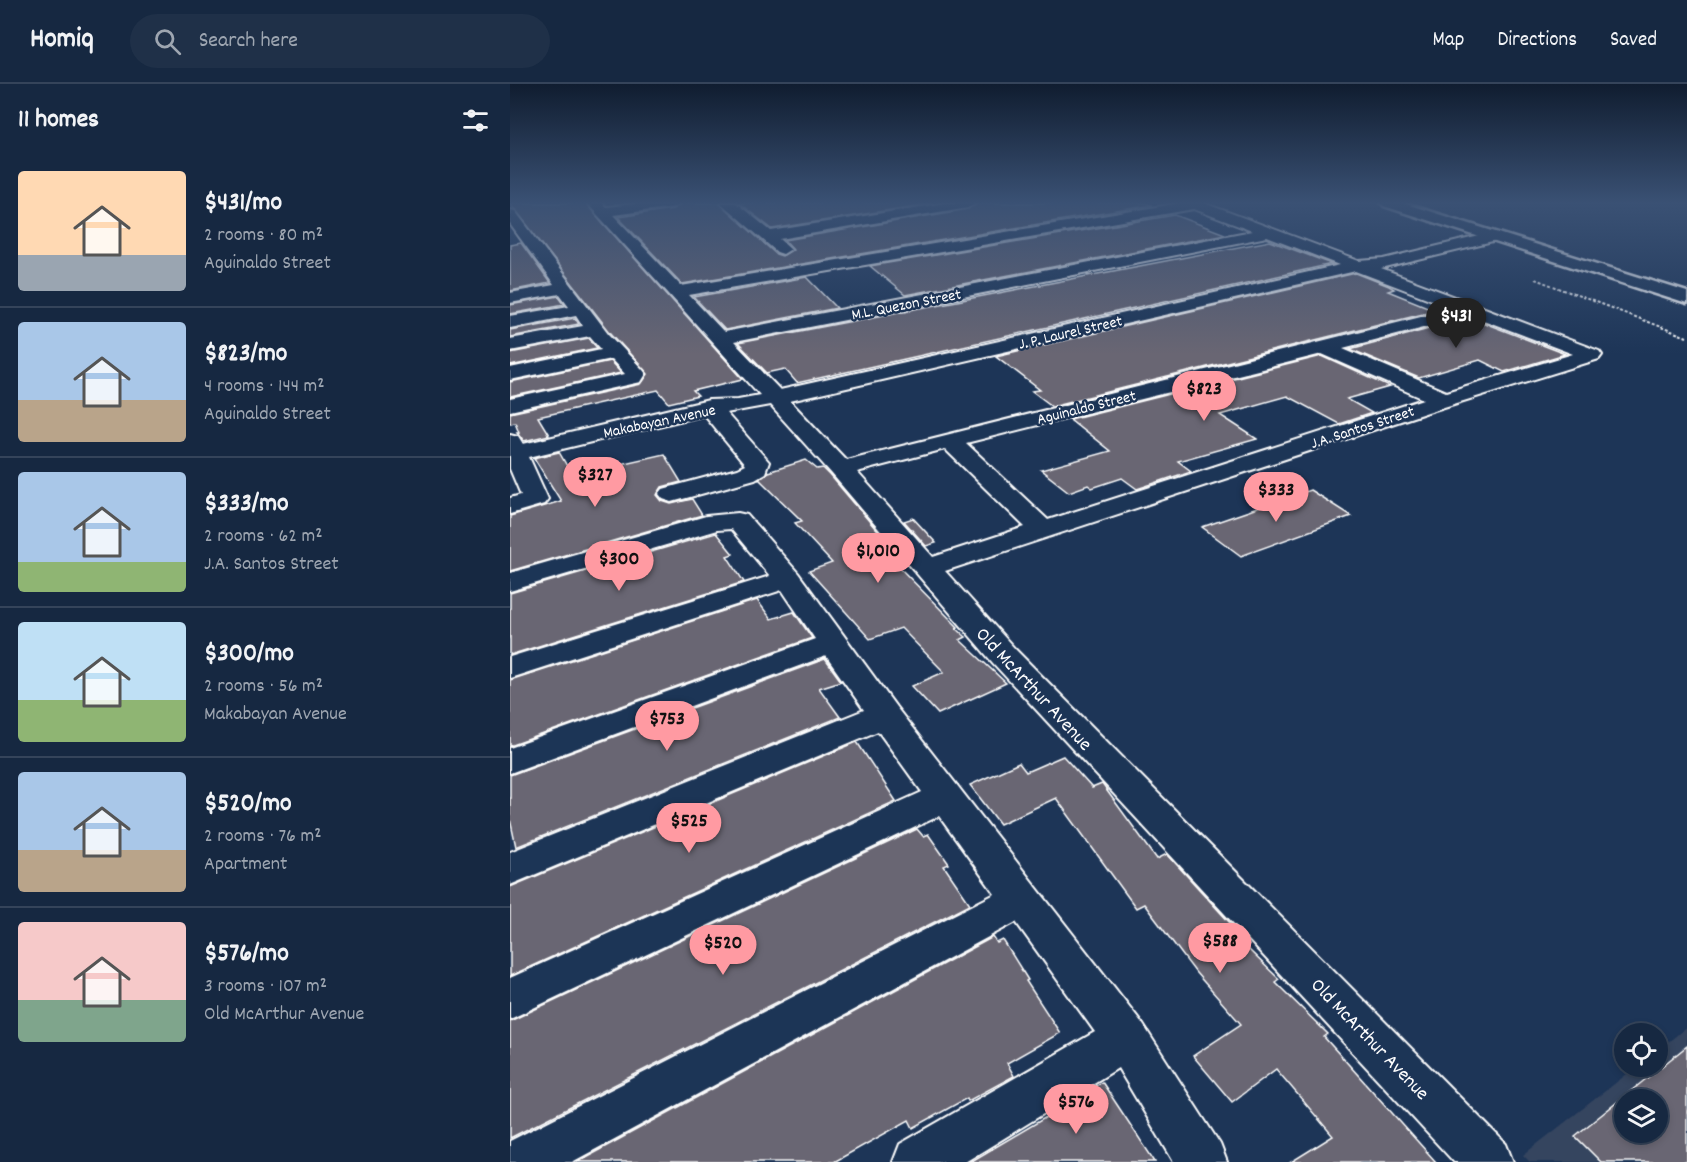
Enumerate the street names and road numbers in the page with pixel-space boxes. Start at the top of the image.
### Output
street label: M.L. Quezon Street [850,284,963,327]
street label: J. P. Laurel Street [1016,310,1125,357]
street label: Aguinaldo Street [1035,385,1139,432]
street label: Makabayan Avenue [601,399,718,446]
street label: J.A. Santos Street [1308,401,1418,456]
street label: Old McArthur Avenue [968,622,1098,758]
street label: Old McArthur Avenue [1303,973,1435,1108]

